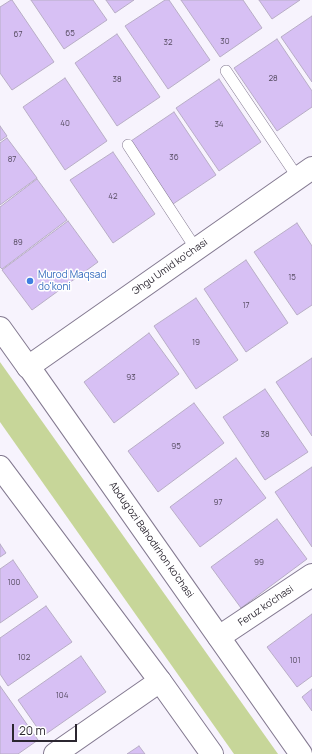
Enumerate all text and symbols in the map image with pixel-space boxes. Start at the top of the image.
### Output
house number: 65 [65,29,75,39]
house number: 67 [14,30,22,40]
house number: 30 [220,37,230,47]
house number: 32 [164,38,172,48]
house number: 28 [268,74,278,84]
house number: 38 [112,75,122,85]
house number: 40 [60,119,70,129]
house number: 34 [214,120,224,130]
house number: 36 [169,153,179,163]
house number: 87 [8,155,16,165]
house number: 42 [108,192,118,202]
street label: Эhgu Umid ko’chasi [130,236,210,298]
house number: 89 [13,238,23,248]
place label: Murod Maqsad do'koni [38,269,106,292]
house number: 15 [288,273,296,283]
marker: Murod Maqsad do'koni [25,276,35,286]
house number: 17 [242,301,250,311]
house number: 19 [192,338,200,348]
house number: 93 [126,373,136,383]
house number: 38 [260,430,270,440]
house number: 95 [171,442,181,452]
street label: Abdug’ozi Bahodirhon ko’chasi [106,480,196,600]
house number: 97 [214,498,222,508]
house number: 99 [254,558,264,568]
house number: 100 [8,578,20,588]
street label: Feruz ko'chasi [236,583,296,629]
house number: 102 [18,653,30,663]
house number: 101 [289,656,301,666]
house number: 104 [56,691,68,701]
scale bar [14,716,79,742]
text: 20 m [19,722,46,739]

